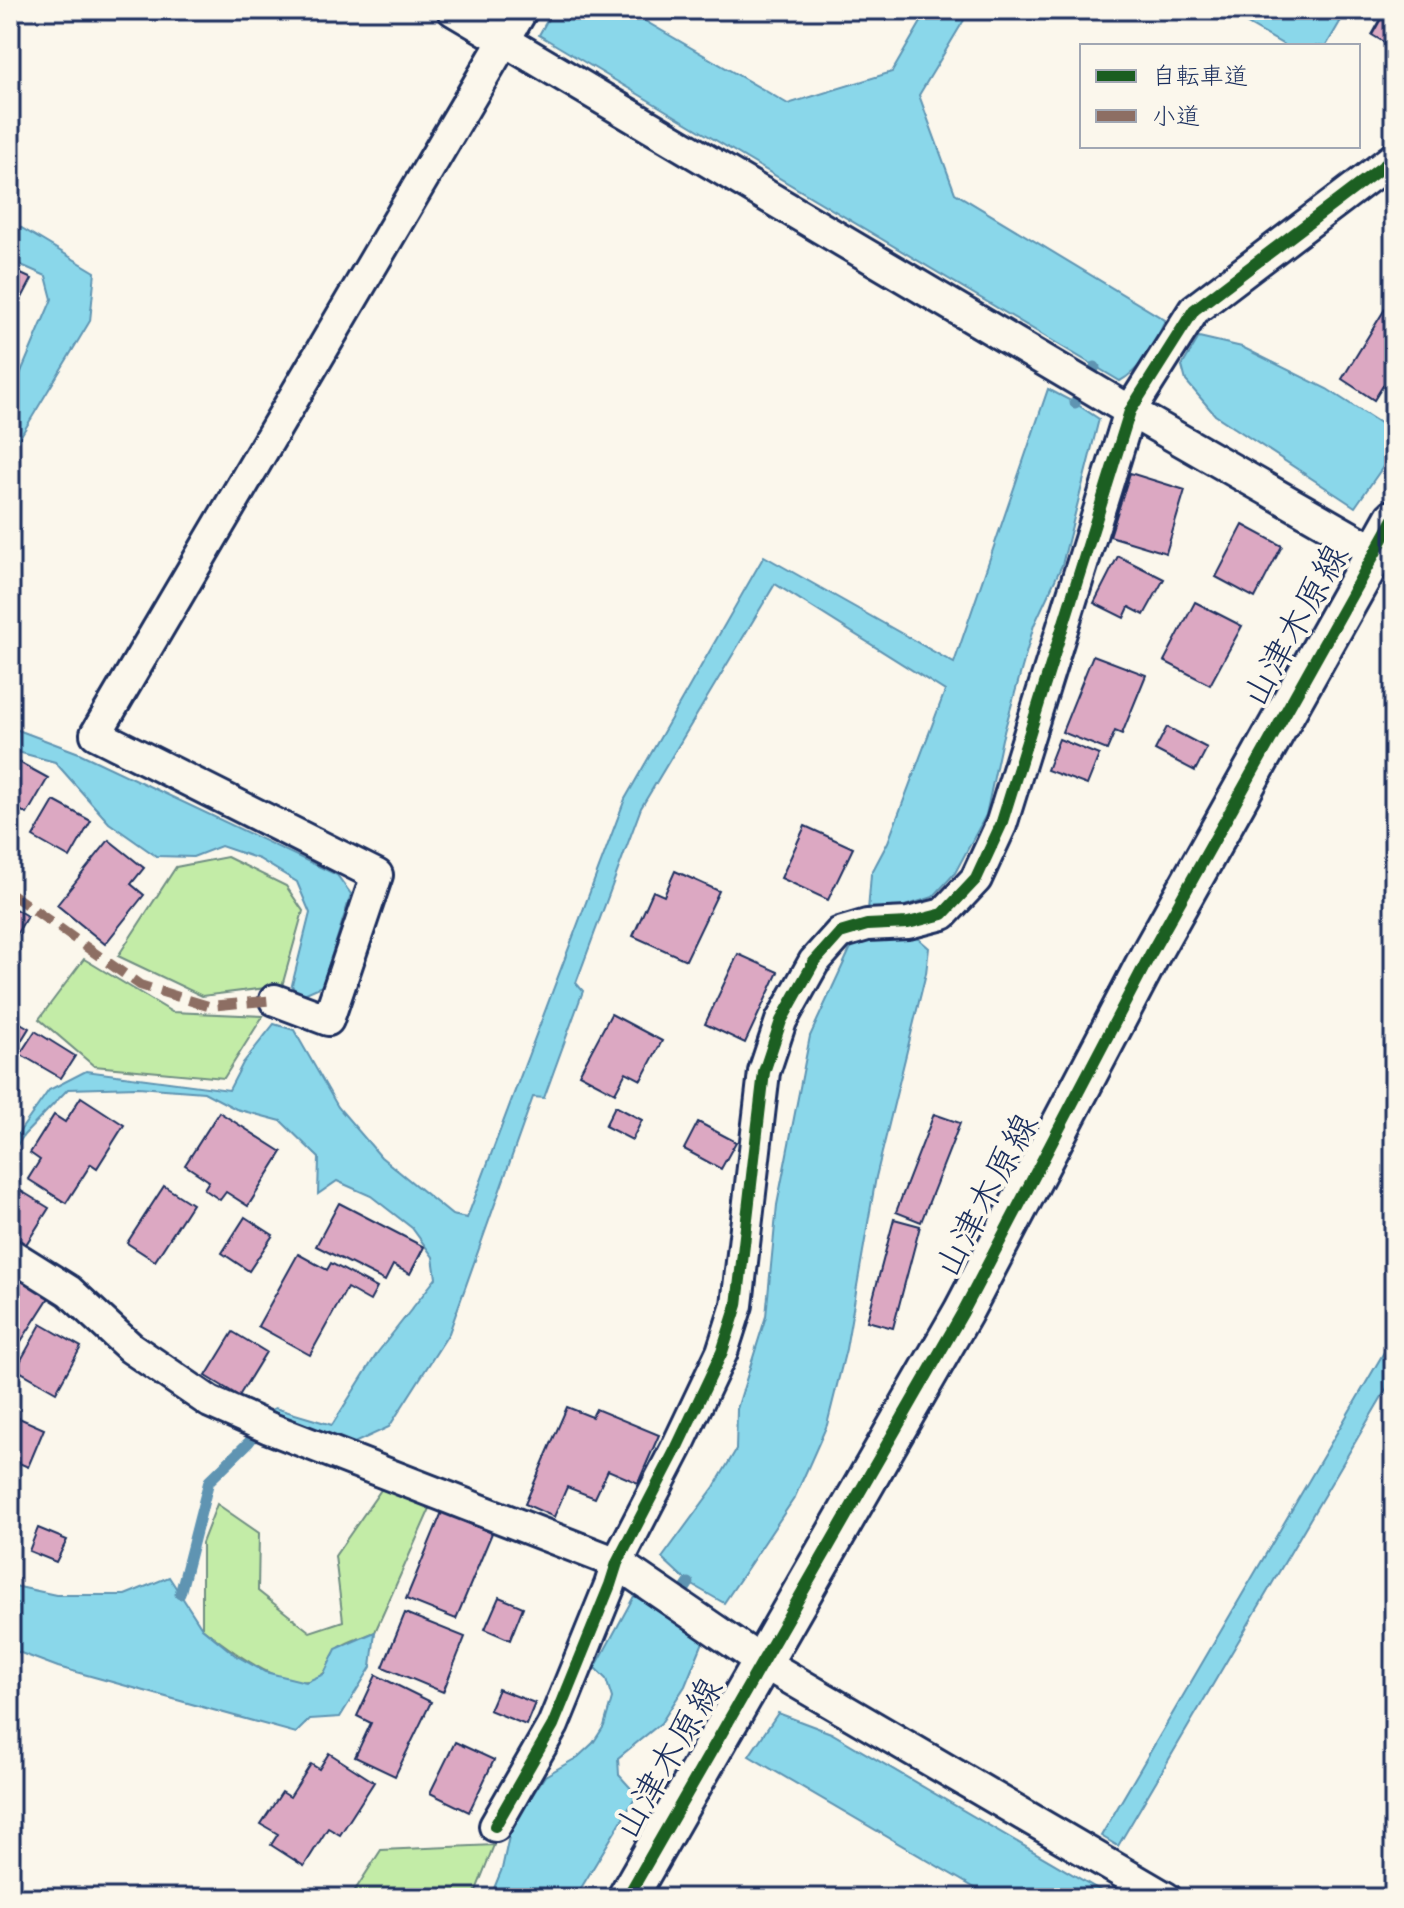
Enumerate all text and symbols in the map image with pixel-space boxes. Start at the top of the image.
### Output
legend [1080,44,1360,148]
text: 自転車道 [1152,61,1248,96]
text: 小道 [1152,101,1200,136]
street label: 山津木原線 [1231,535,1365,719]
street label: 山津木原線 [923,1105,1055,1289]
street label: 山津木原線 [603,1669,739,1851]

